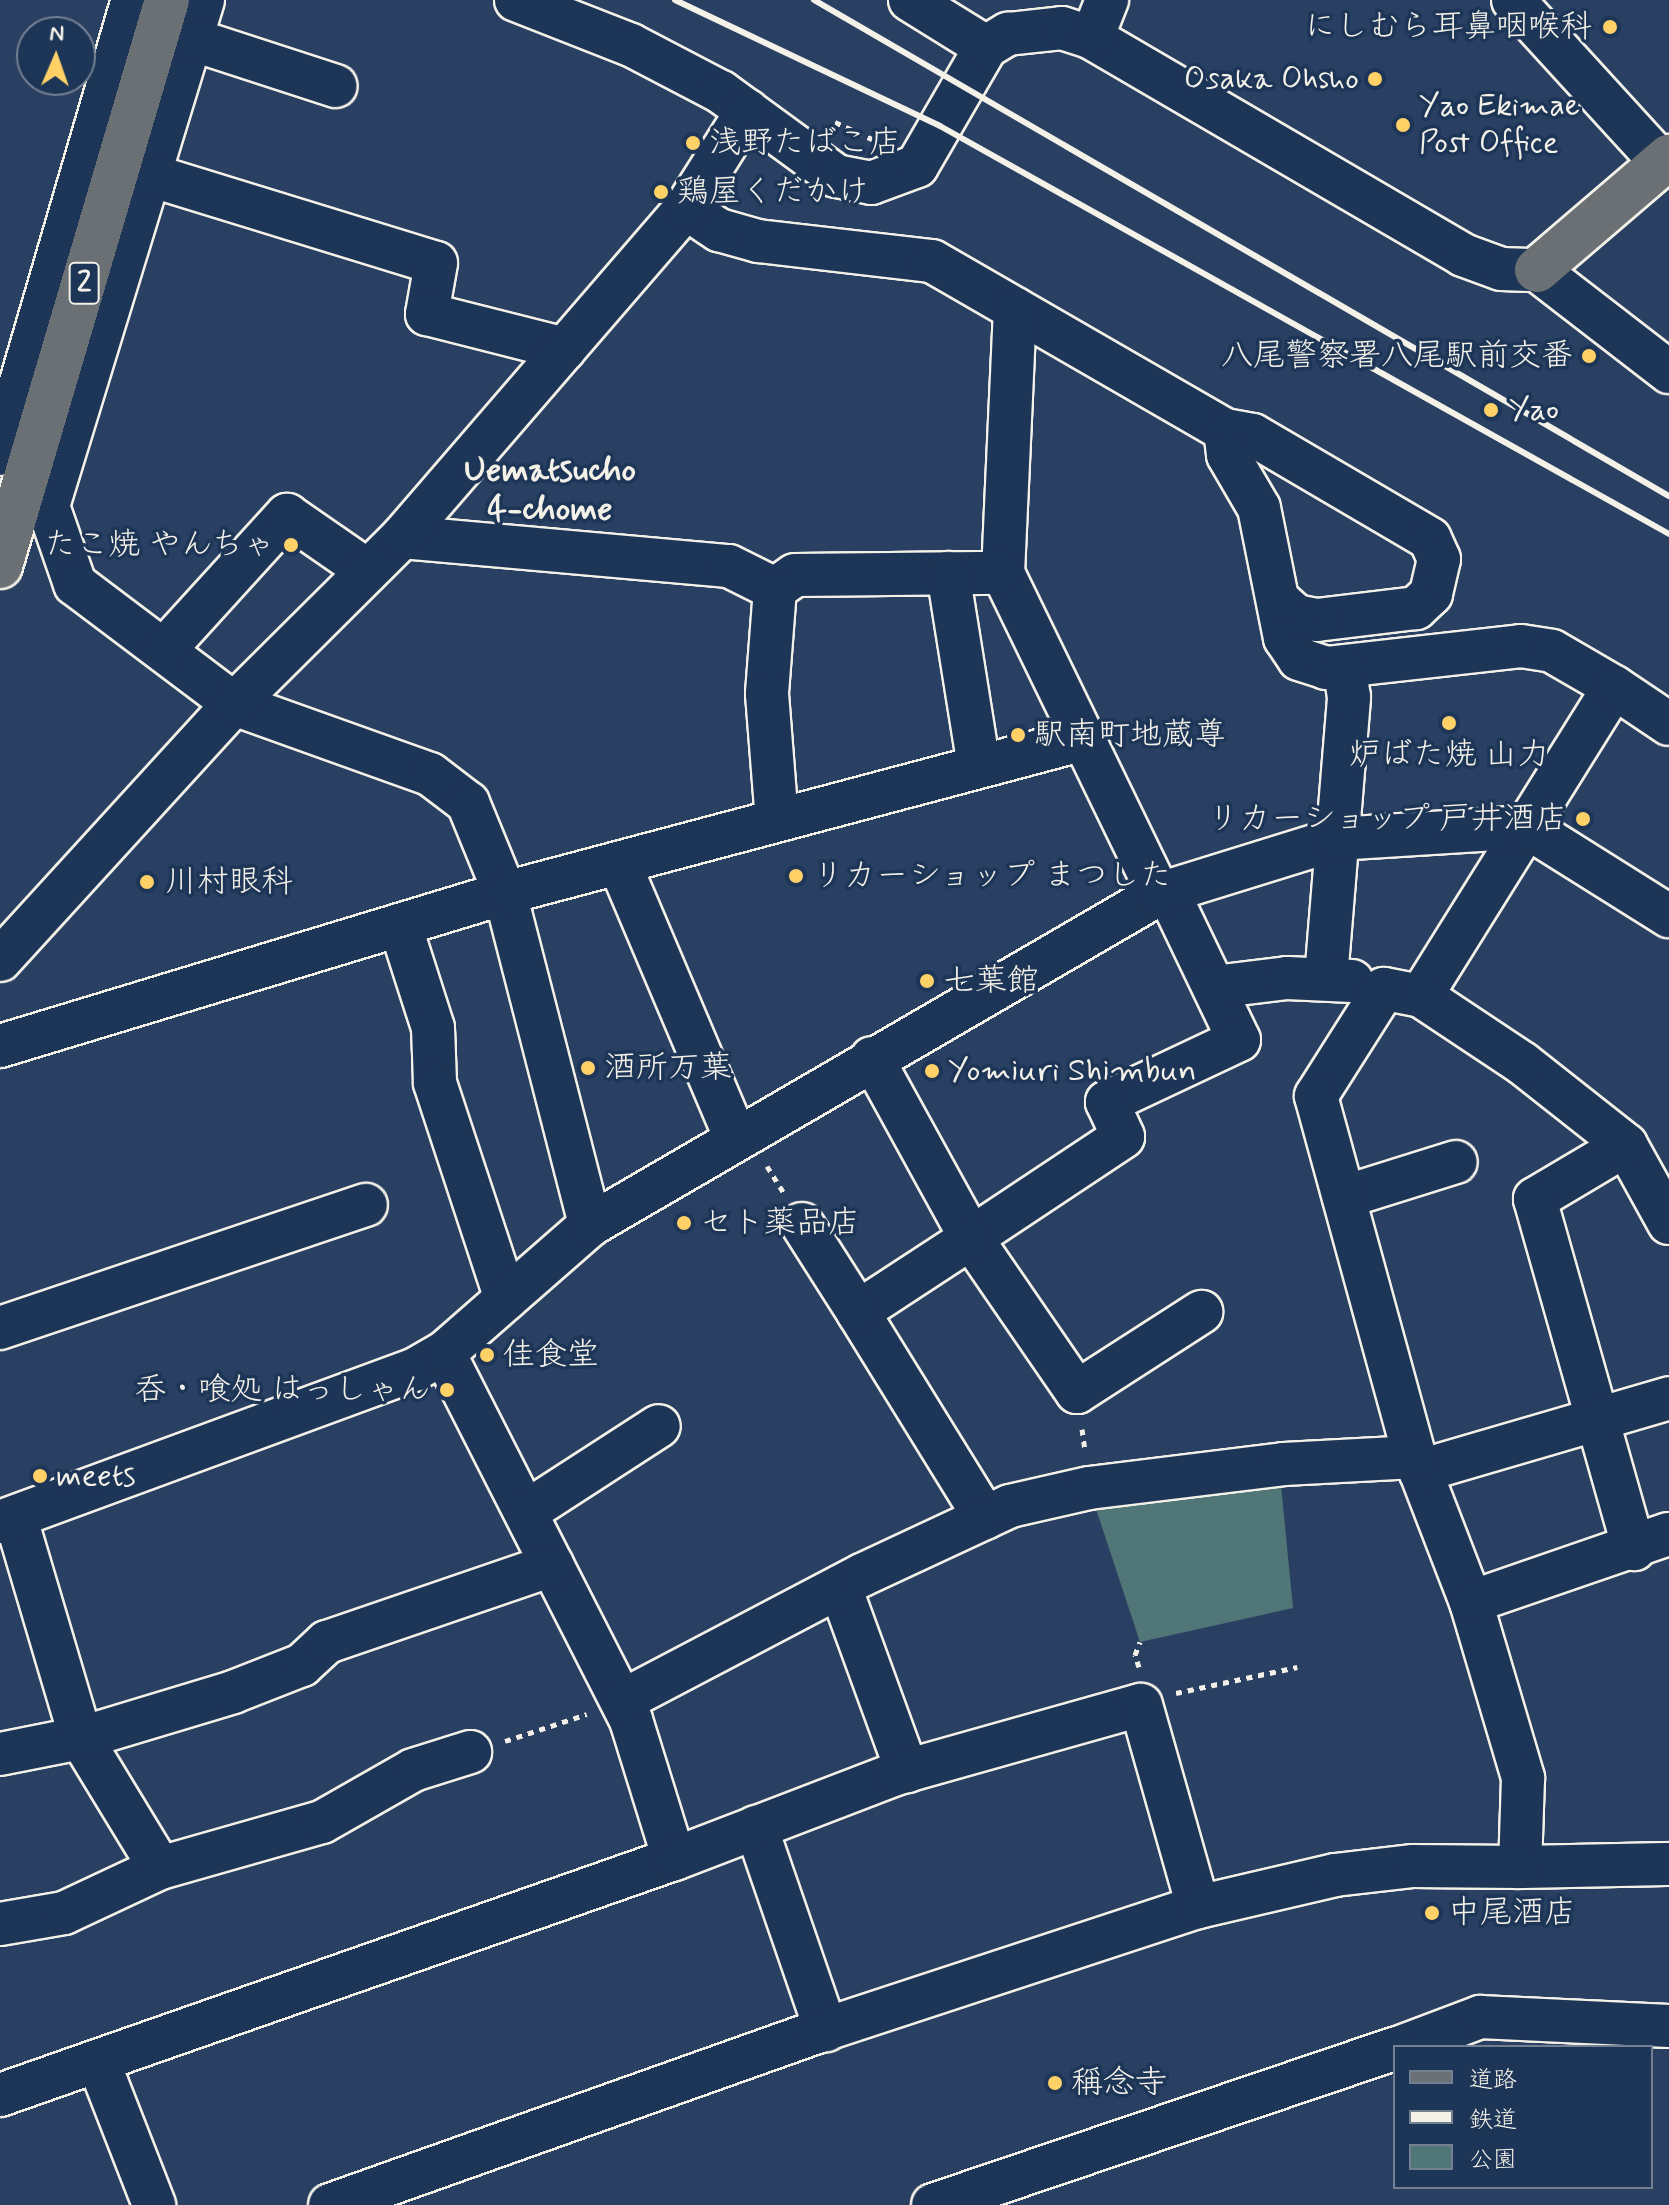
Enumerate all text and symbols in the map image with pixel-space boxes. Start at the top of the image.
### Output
place label: にしむら耳鼻咽喉科 [1304,8,1592,46]
north arrow [16,16,96,96]
marker: にしむら耳鼻咽喉科 [1599,16,1621,38]
text: N [49,20,65,48]
place label: Osaka Ohsho [1184,60,1359,98]
marker: Osaka Ohsho [1366,70,1384,88]
place label: Yao Ekimae Post Office [1419,88,1586,163]
marker: Yao Ekimae Post Office [1394,116,1412,134]
place label: 浅野たばこ店 [709,124,901,162]
marker: 浅野たばこ店 [684,134,702,152]
place label: 鶏屋くだかけ [677,173,869,211]
marker: 鶏屋くだかけ [652,183,670,201]
road number: 2 [68,257,100,309]
place label: 八尾警察署八尾駅前交番 [1221,337,1573,375]
marker: 八尾警察署八尾駅前交番 [1580,347,1598,365]
place label: Yao [1509,391,1559,429]
marker: Yao [1480,399,1502,421]
district label: Uematsucho 4-chome [464,450,636,530]
place label: たこ焼 やんちゃ [42,526,275,564]
marker: たこ焼 やんちゃ [282,536,300,554]
marker: 炉ばた焼 山力 [1440,714,1458,732]
place label: 駅南町地蔵尊 [1034,716,1226,754]
marker: 駅南町地蔵尊 [1009,726,1027,744]
place label: 炉ばた焼 山力 [1349,736,1549,774]
place label: リカーショップ 戸井酒店 [1206,800,1567,838]
marker: リカーショップ 戸井酒店 [1574,810,1592,828]
place label: リカーショップ まつした [812,857,1173,895]
place label: 川村眼科 [165,863,293,901]
marker: リカーショップ まつした [787,867,805,885]
marker: 川村眼科 [136,871,158,893]
place label: 七葉館 [943,962,1039,1000]
marker: 七葉館 [918,972,936,990]
place label: 酒所万葉 [604,1049,732,1087]
place label: Yomiuri Shimbun [948,1052,1190,1090]
marker: 酒所万葉 [579,1059,597,1077]
marker: Yomiuri Shimbun [923,1062,941,1080]
place label: セト薬品店 [700,1204,860,1242]
marker: セト薬品店 [675,1214,693,1232]
place label: 佳食堂 [503,1336,599,1374]
marker: 佳食堂 [478,1346,496,1364]
place label: 呑・喰処 はっしゃん [134,1371,431,1409]
marker: 呑・喰処 はっしゃん [438,1381,456,1399]
place label: meets [56,1457,135,1495]
marker: meets [31,1467,49,1485]
place label: 中尾酒店 [1448,1894,1576,1932]
marker: 中尾酒店 [1423,1904,1441,1922]
legend [1393,2045,1653,2189]
place label: 稱念寺 [1071,2064,1167,2102]
text: 道路 [1469,2065,1517,2096]
marker: 稱念寺 [1046,2074,1064,2092]
text: 鉄道 [1469,2105,1517,2136]
text: 公園 [1469,2145,1517,2176]

